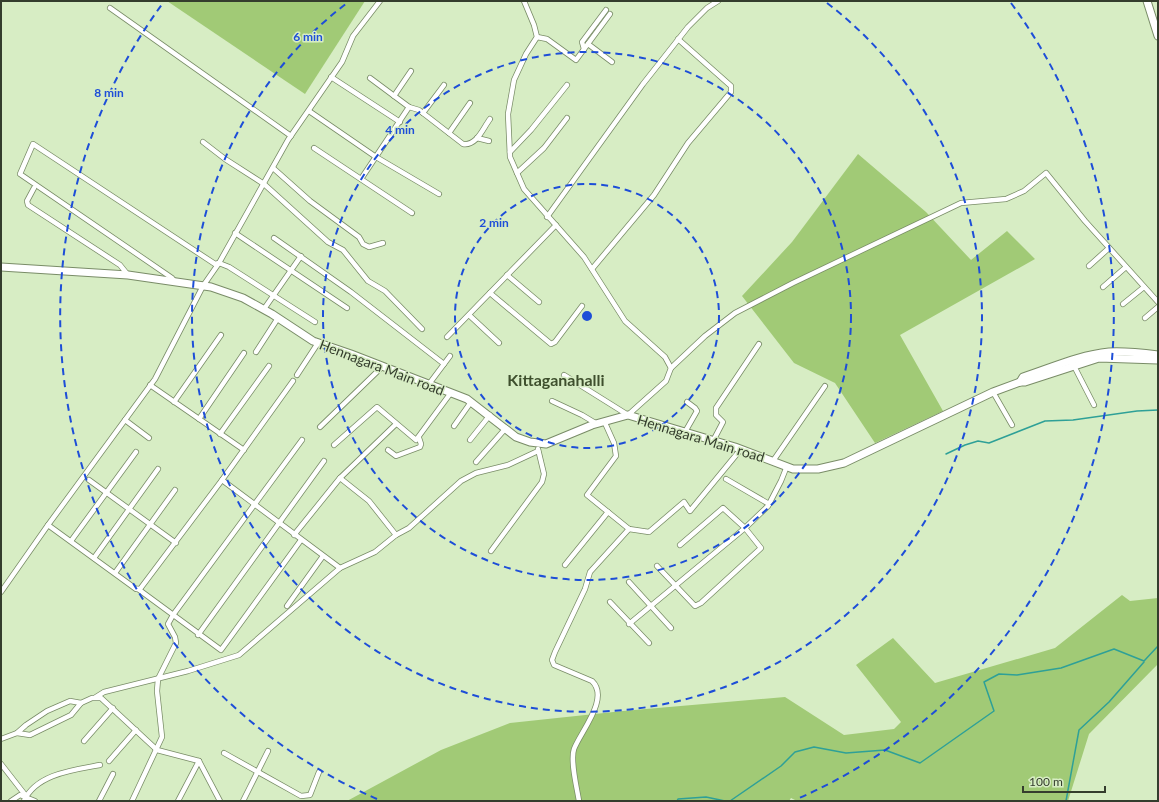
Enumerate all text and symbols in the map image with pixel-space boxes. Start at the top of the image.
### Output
text: 6 min [293,29,323,44]
text: 8 min [94,85,124,100]
text: 4 min [385,122,415,137]
text: 2 min [479,215,509,230]
centre of rings [580,309,594,323]
street label: Hennagara Main road [317,335,447,399]
district label: Kittaganahalli [507,370,605,389]
street label: Hennagara Main road [635,411,767,465]
scale bar [1023,768,1105,794]
text: 100 m [1029,774,1063,789]

